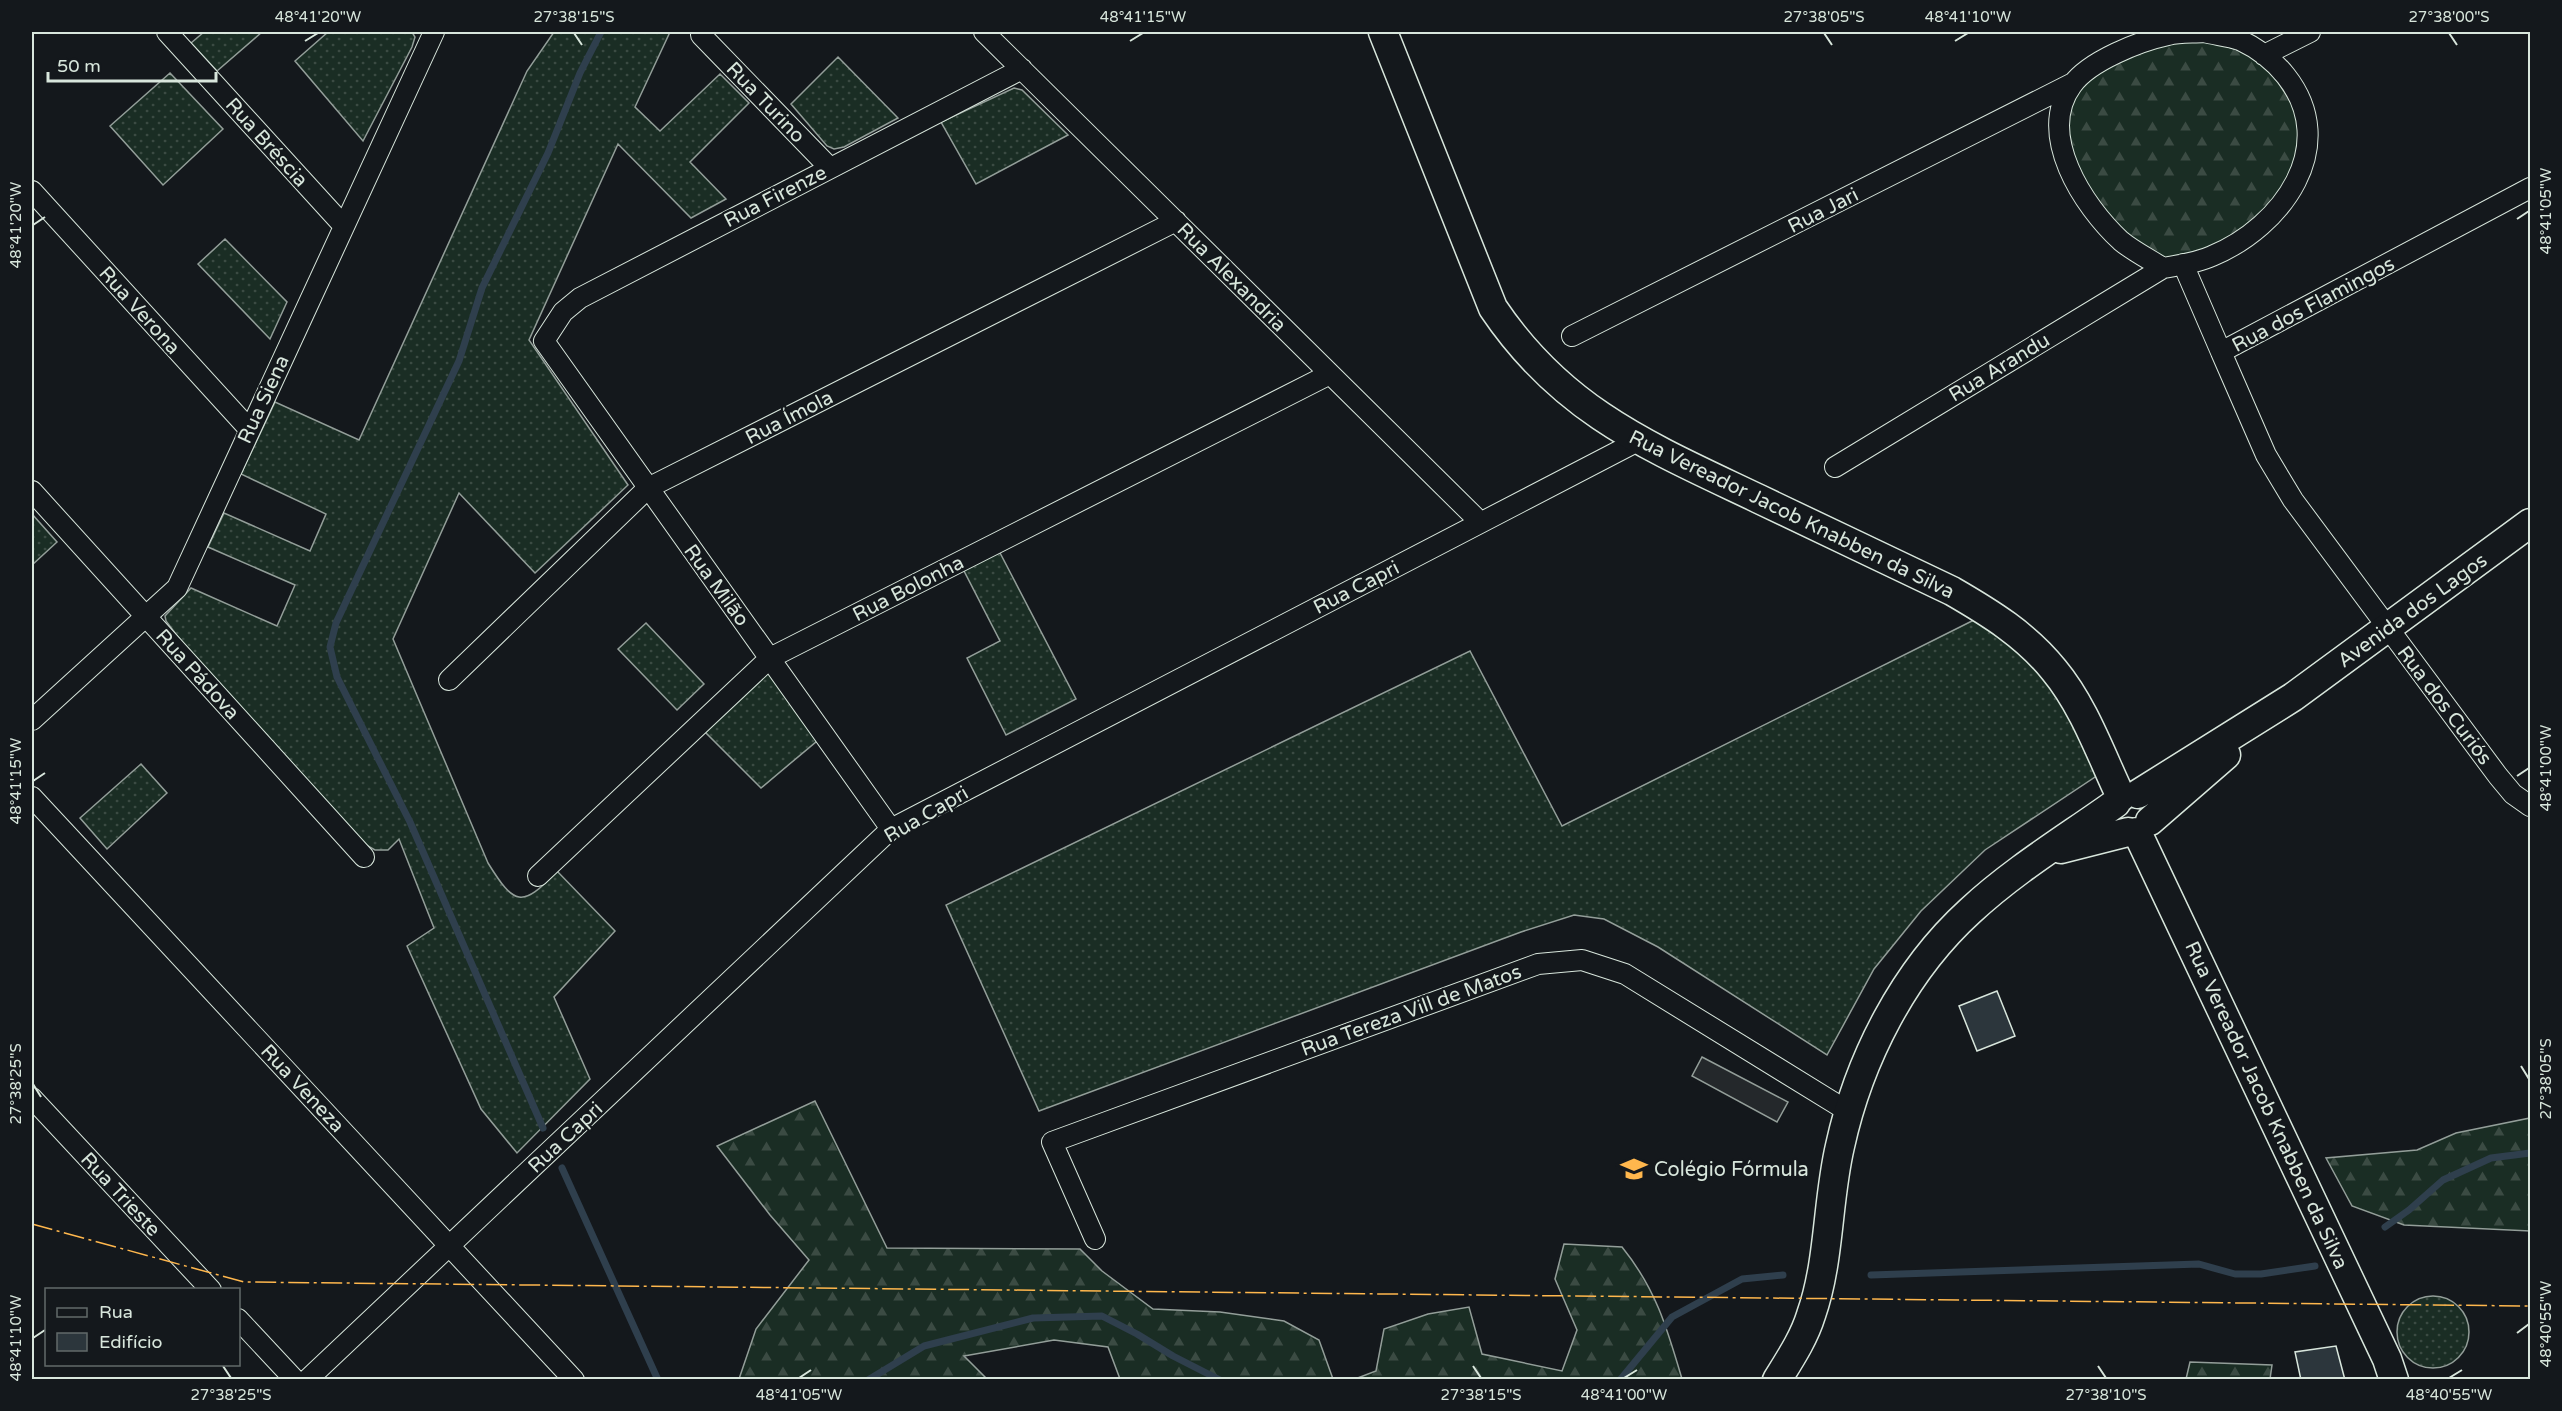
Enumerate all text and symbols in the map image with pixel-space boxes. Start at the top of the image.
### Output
text: 48°41'20"W [275,8,361,26]
text: 27°38'15"S [533,8,615,26]
text: 48°41'15"W [1100,8,1186,26]
text: 27°38'05"S [1783,8,1865,26]
text: 48°41'10"W [1925,8,2011,26]
text: 27°38'00"S [2408,8,2490,26]
scale bar [48,45,216,83]
text: 50 m [57,55,101,77]
street label: Rua Turino [721,57,810,148]
street label: Rua Bréscia [220,93,313,192]
street label: Rua Firenze [720,161,831,233]
text: 48°41'05"W [2537,168,2555,254]
text: 48°41'20"W [7,182,25,268]
street label: Rua Jari [1784,183,1863,239]
street label: Rua Alexandria [1172,218,1291,337]
street label: Rua dos Flamingos [2228,252,2399,358]
street label: Rua Verona [94,262,185,360]
street label: Rua Arandu [1945,328,2054,407]
street label: Rua Siena [233,351,295,447]
street label: Rua Ímola [741,385,837,450]
street label: Rua Vereador Jacob Knabben da Silva [1625,425,1958,604]
street label: Rua Milão [678,540,754,631]
street label: Avenida dos Lagos [2333,549,2492,673]
street label: Rua Bolonha [849,551,968,627]
street label: Rua Capri [1309,556,1403,620]
street label: Rua Pádova [150,625,244,725]
street label: Rua dos Curiós [2392,641,2497,770]
text: 48°41'00"W [2537,725,2555,811]
text: 48°41'15"W [7,738,25,824]
street label: Rua Capri [880,781,973,849]
street label: Rua Vereador Jacob Knabben da Silva [2179,938,2353,1273]
street label: Rua Tereza Vill de Matos [1298,960,1525,1062]
text: 27°38'05"S [2537,1038,2555,1120]
street label: Rua Veneza [255,1040,349,1138]
text: 27°38'25"S [7,1043,25,1125]
street label: Rua Capri [523,1097,608,1178]
street label: Rua Trieste [75,1148,165,1242]
school or university icon: Colégio Fórmula [1619,1154,1649,1184]
place label: Colégio Fórmula [1654,1158,1809,1182]
text: 48°40'55"W [2537,1281,2555,1367]
legend [45,1288,240,1366]
text: 48°41'10"W [7,1295,25,1381]
text: Rua [99,1301,133,1323]
text: Edifício [99,1331,163,1353]
text: 27°38'25"S [190,1386,272,1404]
text: 48°41'05"W [756,1386,842,1404]
text: 27°38'15"S [1440,1386,1522,1404]
text: 48°41'00"W [1581,1386,1667,1404]
text: 27°38'10"S [2065,1386,2147,1404]
text: 48°40'55"W [2406,1386,2492,1404]

